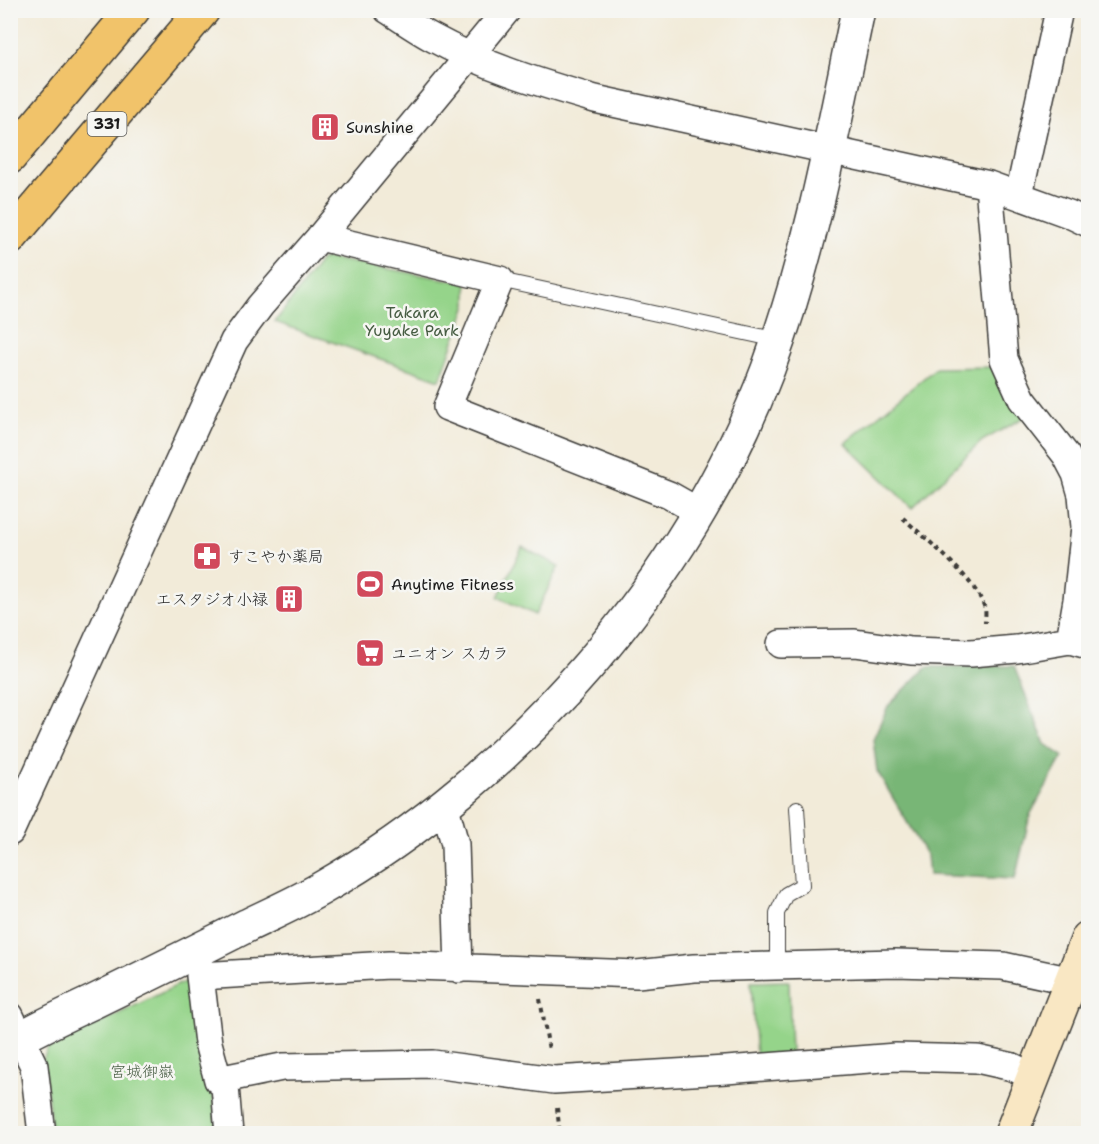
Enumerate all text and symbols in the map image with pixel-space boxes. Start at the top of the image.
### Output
building icon: Sunshine [309,111,341,143]
road number: 331 [88,112,126,136]
place label: Sunshine [346,117,414,138]
park label: Takara Yuyake Park [365,302,459,341]
pharmacy icon: すこやか薬局 [191,540,223,572]
place label: すこやか薬局 [228,546,324,567]
sports icon: Anytime Fitness [354,568,386,600]
place label: Anytime Fitness [391,574,514,595]
building icon: エスタジオ小禄 [273,583,305,615]
place label: エスタジオ小禄 [156,589,268,610]
supermarket icon: ユニオン スカラ [354,637,386,669]
place label: ユニオン スカラ [391,643,508,664]
park label: 宮城御嶽 [110,1061,174,1082]

